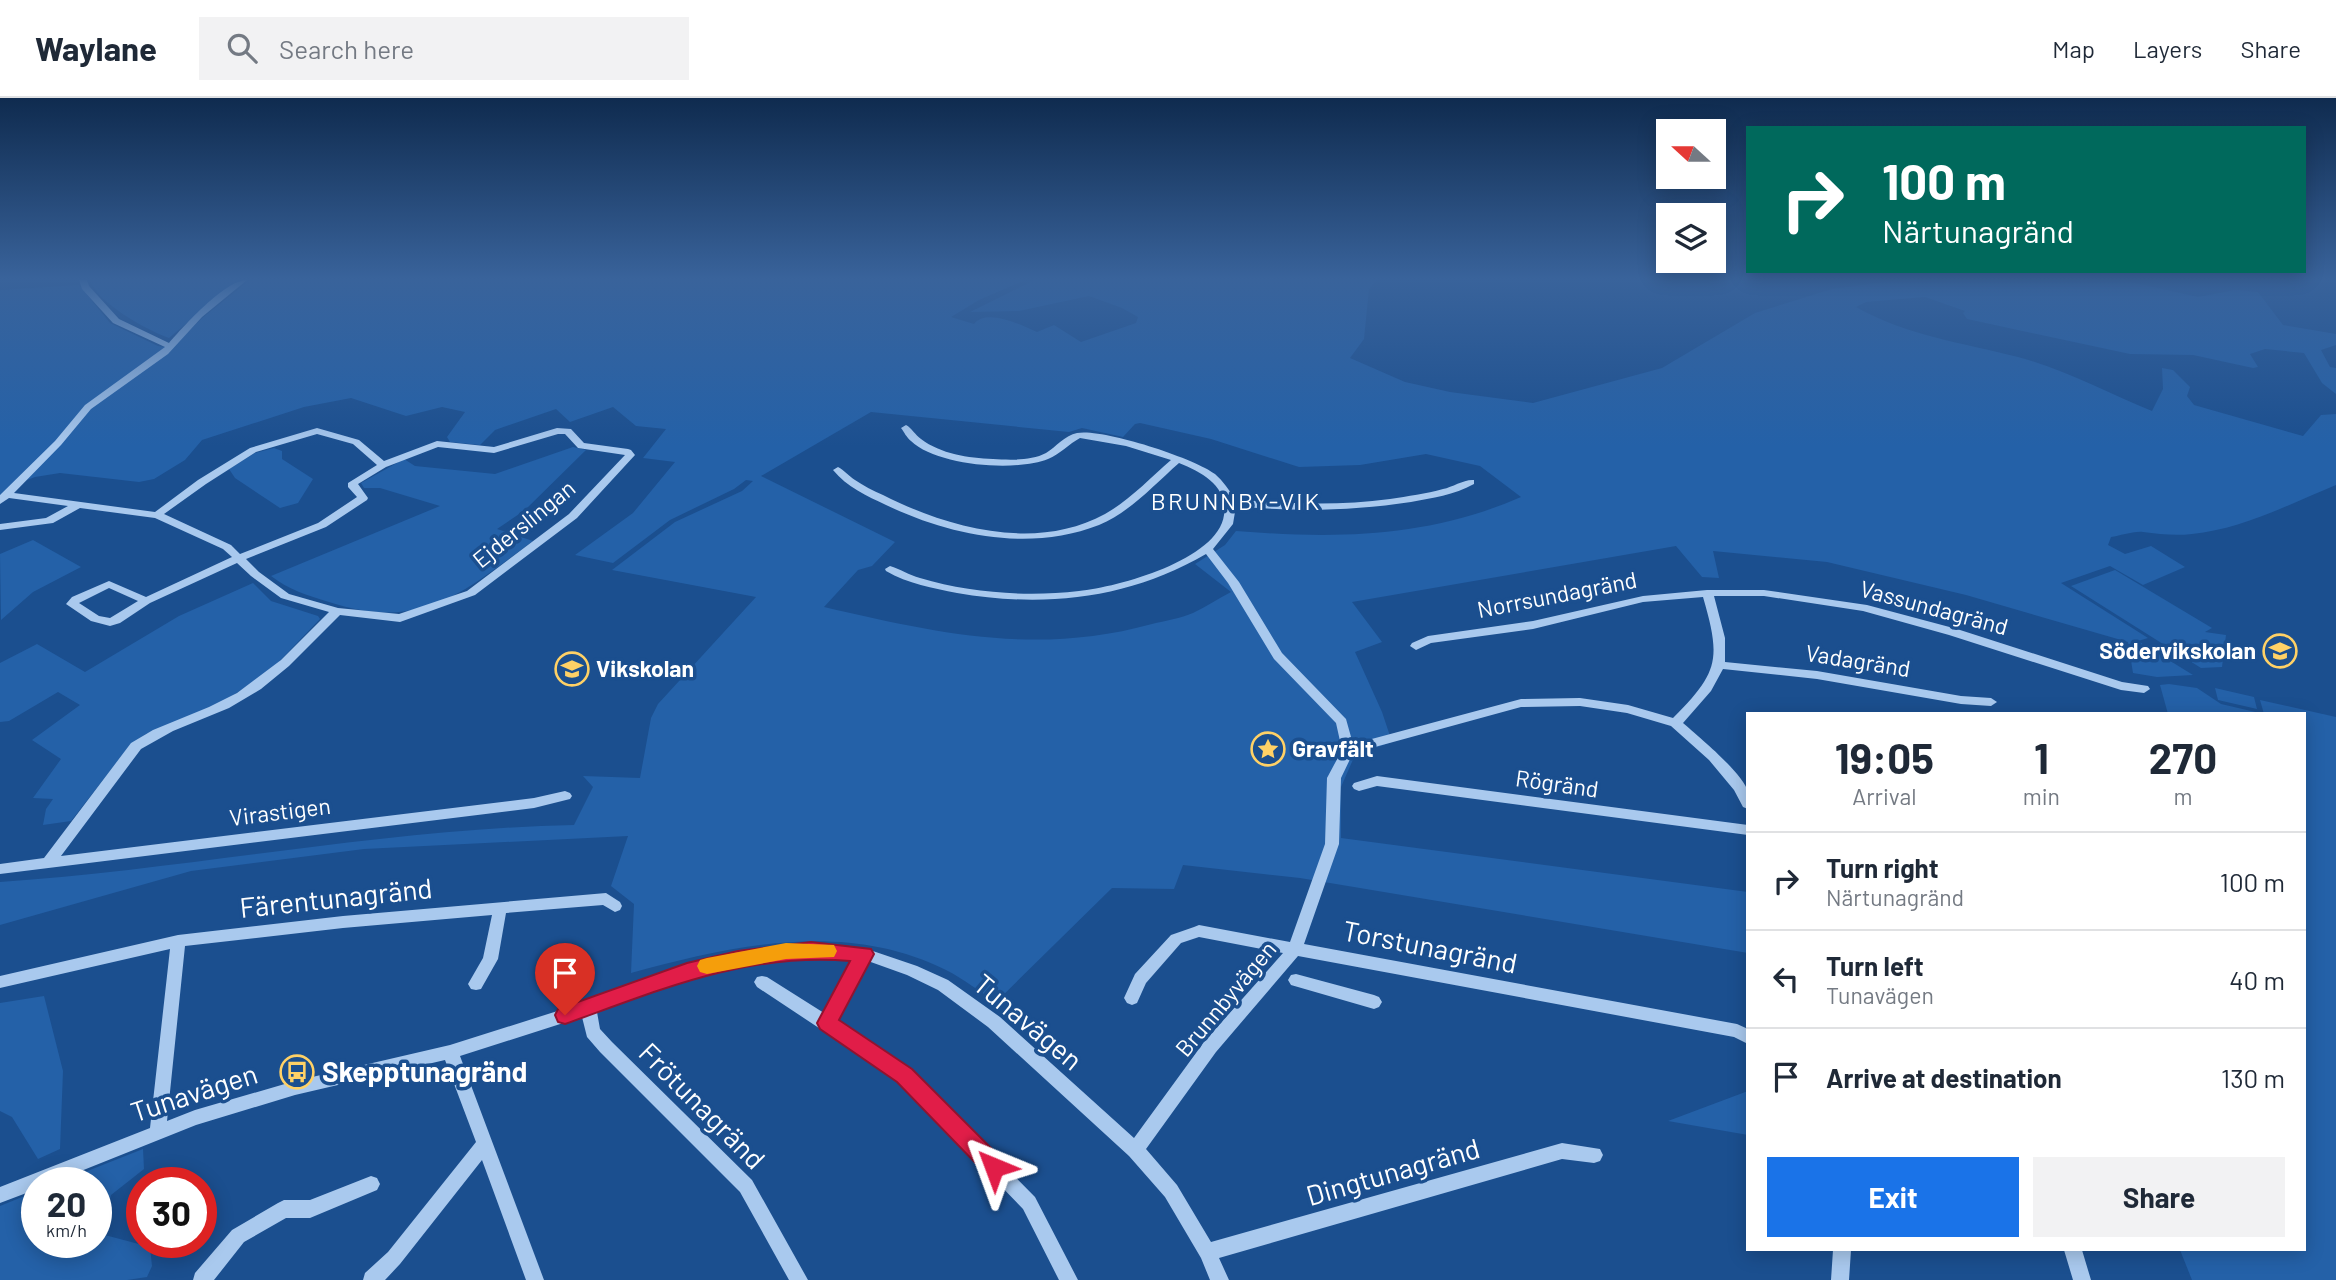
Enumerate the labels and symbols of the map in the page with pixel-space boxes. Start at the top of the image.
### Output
north arrow [1656,119,1726,189]
street label: Ejderslingan [466,473,580,573]
district label: BRUNNBY-VIK [1151,486,1321,515]
street label: Norrsundagränd [1475,565,1639,623]
street label: Vassundagränd [1857,574,2011,640]
school or university icon: Södervikskolan [2261,632,2299,670]
place label: Södervikskolan [2099,636,2256,664]
street label: Vadagränd [1804,638,1913,682]
school or university icon: Vikskolan [553,650,591,688]
place label: Vikskolan [596,654,694,682]
place icon: Gravfält [1249,730,1287,768]
place label: Gravfält [1292,734,1374,762]
street label: Rögränd [1514,763,1600,803]
street label: Virastigen [228,791,332,831]
street label: Färentunagränd [238,870,434,924]
street label: Torstunagränd [1340,912,1520,980]
street label: Brunnbyvägen [1169,935,1282,1062]
pin [535,943,595,1015]
street label: Tunavägen [967,966,1090,1076]
street label: Frötunagränd [632,1035,773,1176]
bus stop icon: Skepptunagränd [278,1053,316,1091]
place label: Skepptunagränd [322,1054,527,1088]
street label: Tunavägen [126,1056,261,1128]
position arrow [957,1130,1031,1204]
street label: Dingtunagränd [1302,1130,1483,1212]
speed limit sign: 30 [126,1167,217,1258]

